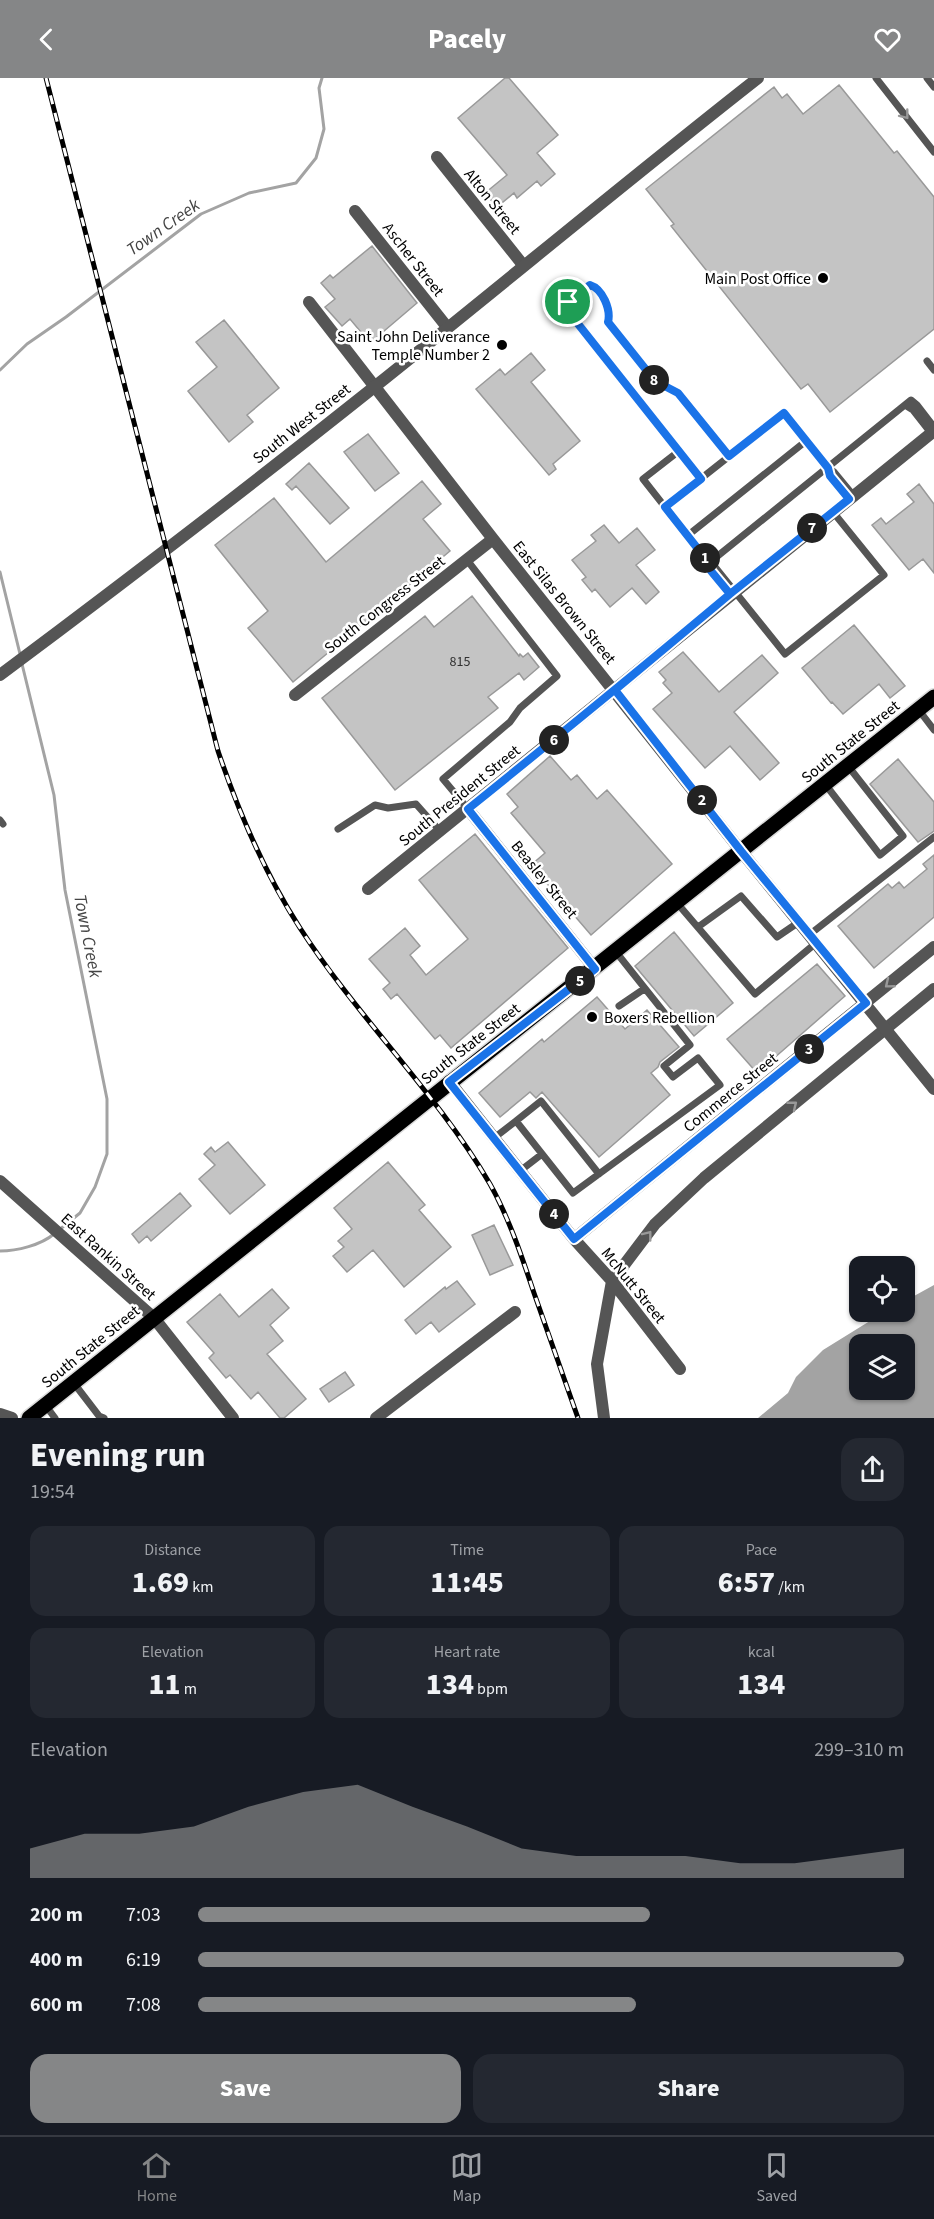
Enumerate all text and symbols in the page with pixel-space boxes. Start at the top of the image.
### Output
text: Pacely [428,20,506,59]
icon: back [30,23,63,56]
icon: heart [871,23,904,56]
one-way arrow [897,108,908,119]
street label: Alton Street [459,164,526,240]
water label: Town Creek [122,193,205,262]
street label: Ascher Street [377,218,449,302]
place label: Main Post Office [704,268,811,290]
marker: Main Post Office [816,271,830,285]
pin [542,276,593,327]
icon: arrive [551,285,584,318]
place label: Saint John Deliverance Temple Number 2 [337,326,490,366]
marker: Saint John Deliverance Temple Number 2 [495,338,509,352]
pin: 8 [639,365,669,395]
text: 8 [650,369,658,391]
street label: South West Street [248,378,356,469]
pin: 7 [797,513,827,543]
text: 7 [808,517,816,539]
street label: East Silas Brown Street [508,536,621,669]
pin: 1 [690,543,720,573]
text: 1 [701,547,709,569]
street label: South Congress Street [320,550,450,659]
house number: 815 [450,652,470,672]
street label: South State Street [797,695,905,788]
pin: 6 [539,725,569,755]
text: 6 [550,729,558,751]
street label: South President Street [394,739,525,852]
pin: 2 [687,785,717,815]
text: 2 [698,789,706,811]
street label: Beasley Street [506,836,583,924]
water label: Town Creek [67,892,108,980]
pin: 5 [565,966,595,996]
text: 5 [576,970,584,992]
one-way arrow [885,977,896,988]
street label: South State Street [416,998,525,1090]
place label: Boxers Rebellion [604,1007,715,1029]
marker: Boxers Rebellion [585,1010,599,1024]
pin: 3 [794,1034,824,1064]
text: 3 [805,1038,813,1060]
street label: Commerce Street [679,1047,783,1138]
one-way arrow [786,1102,797,1113]
pin: 4 [539,1199,569,1229]
text: 4 [550,1203,558,1225]
street label: East Rankin Street [56,1208,161,1306]
one-way arrow [640,1230,651,1241]
street label: McNutt Street [596,1243,671,1329]
map controls [849,1256,915,1400]
button: locate [849,1256,915,1322]
street label: South State Street [37,1300,145,1393]
button: layers [849,1334,915,1400]
text: Evening run [30,1432,206,1479]
button: share [841,1438,904,1501]
text: 19:54 [30,1478,75,1506]
text: Distance [144,1539,201,1561]
text: Time [450,1539,484,1561]
text: Pace [746,1539,777,1561]
text: 1.69 [132,1561,189,1604]
text: 11:45 [430,1561,504,1604]
text: 6:57 [718,1561,775,1604]
text: km [189,1576,214,1598]
text: /km [775,1576,805,1598]
text: Elevation [142,1641,204,1663]
text: Heart rate [434,1641,500,1663]
text: kcal [748,1641,775,1663]
text: 11 [148,1663,180,1706]
text: 134 [426,1663,474,1706]
text: 134 [737,1663,785,1706]
text: m [180,1678,197,1700]
text: bpm [474,1678,508,1700]
text: Elevation [30,1736,108,1764]
text: 299–310 m [814,1736,904,1764]
text: 200 m [30,1901,83,1929]
text: 7:03 [126,1901,161,1929]
text: 400 m [30,1946,83,1974]
text: 6:19 [126,1946,161,1974]
text: 600 m [30,1991,83,2019]
text: 7:08 [126,1991,161,2019]
button: Save [30,2054,461,2123]
button: Share [473,2054,904,2123]
tab: Home [137,2149,177,2207]
tab: Map [450,2149,483,2207]
tab: Saved [757,2149,797,2207]

